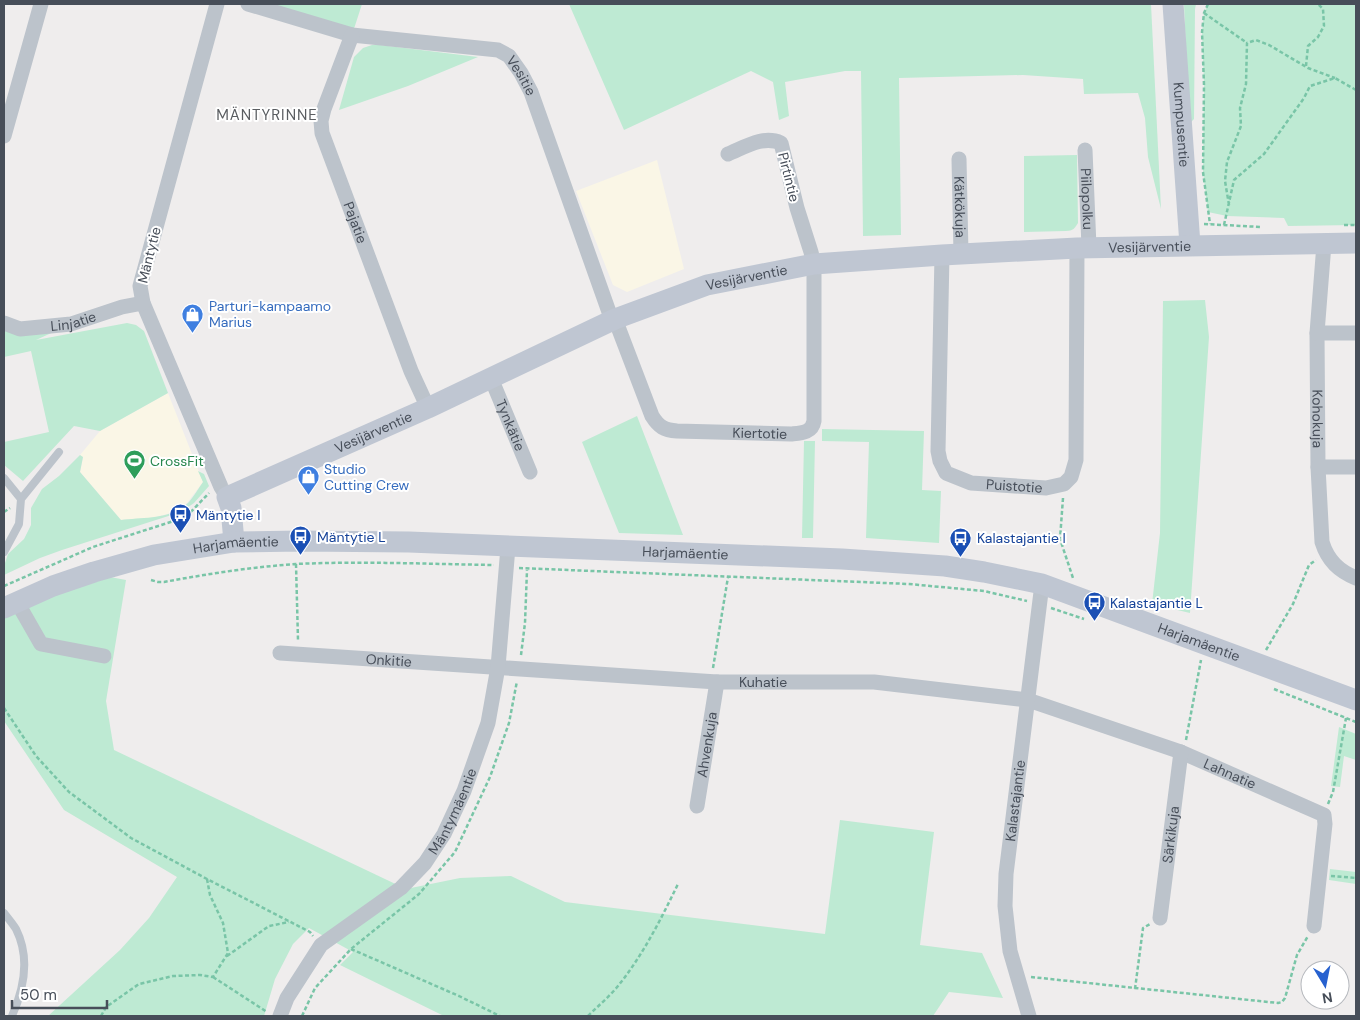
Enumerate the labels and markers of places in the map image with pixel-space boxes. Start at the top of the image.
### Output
place label: Parturi-kampaamo Marius [209,297,331,331]
shop icon: Parturi-kampaamo Marius [181,302,205,333]
sports icon: CrossFit [122,449,146,480]
place label: CrossFit [150,452,204,470]
place label: Studio Cutting Crew [324,460,410,494]
shop icon: Studio Cutting Crew [296,465,320,496]
bus stop icon: Mäntytie I [168,503,192,534]
place label: Mäntytie I [196,506,261,524]
bus stop icon: Mäntytie L [289,525,313,556]
bus stop icon: Kalastajantie I [949,526,973,557]
place label: Mäntytie L [317,528,386,546]
place label: Kalastajantie I [977,529,1066,547]
bus stop icon: Kalastajantie L [1082,591,1106,622]
place label: Kalastajantie L [1110,594,1203,612]

